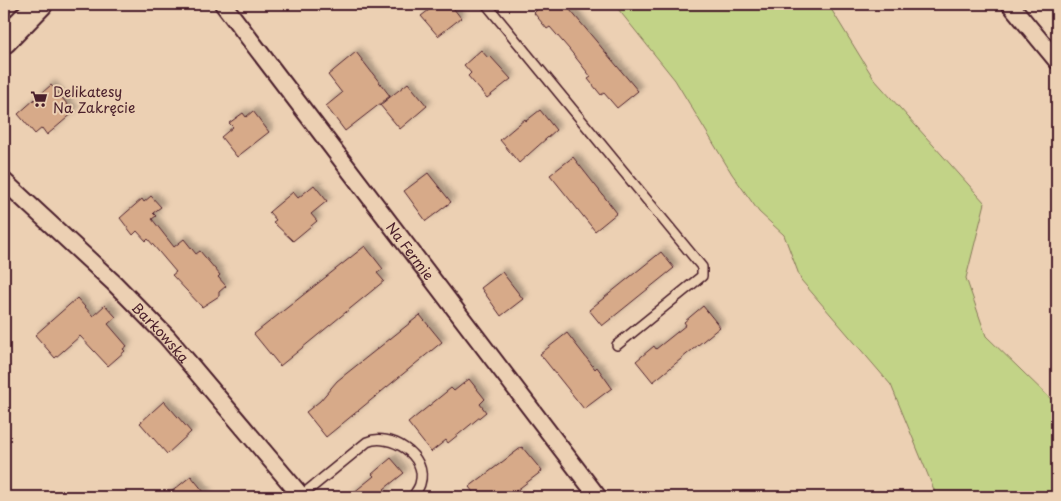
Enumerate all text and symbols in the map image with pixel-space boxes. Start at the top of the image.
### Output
place label: Delikatesy Na Zakręcie [53,81,135,118]
supermarket icon: Delikatesy Na Zakręcie [29,89,49,109]
street label: Na Fermie [382,217,440,284]
street label: Barkowska [127,297,195,367]

